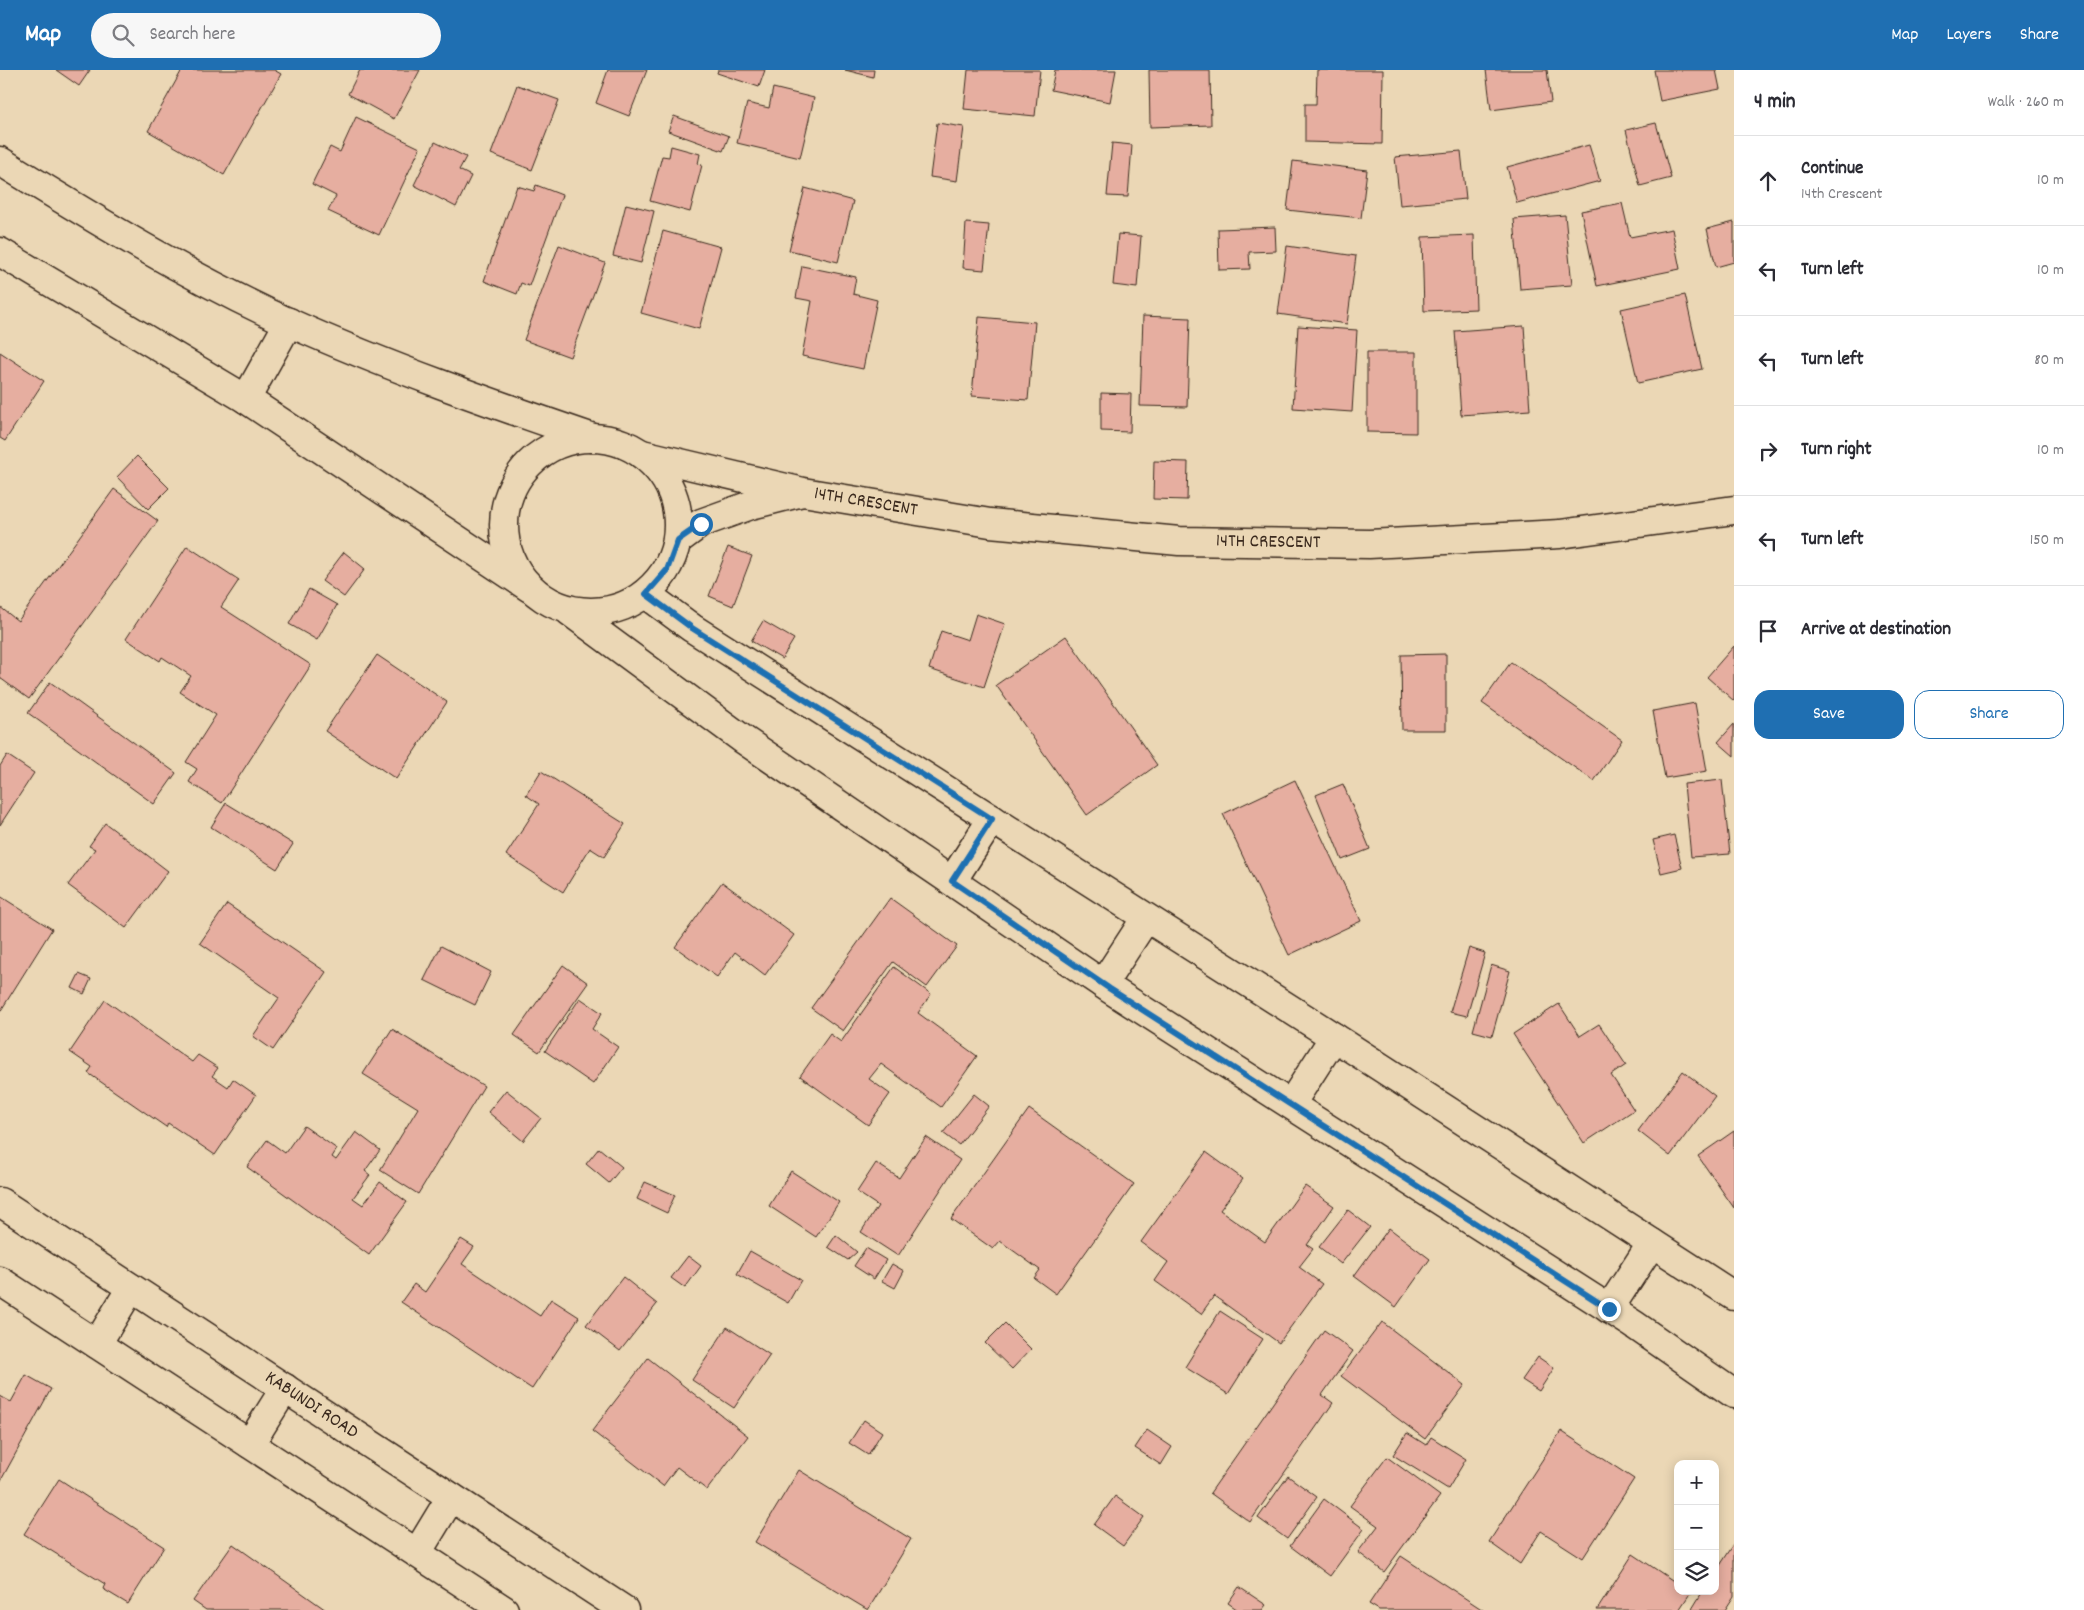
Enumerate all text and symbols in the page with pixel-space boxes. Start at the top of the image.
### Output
search box [91,13,441,58]
text: Map [25,18,61,52]
icon: search [109,21,137,49]
text: Search here [149,22,235,49]
text: Map [1891,23,1918,48]
text: Layers [1946,23,1992,48]
text: Share [2020,23,2059,48]
text: 4 min [1754,88,1796,118]
text: Walk · 260 m [1988,91,2064,114]
text: Continue [1801,156,1863,183]
icon: ahead [1754,167,1782,195]
text: 10 m [2037,169,2064,192]
text: 14th Crescent [1801,183,1882,206]
icon: left [1754,257,1782,285]
text: Turn left [1801,257,1864,284]
text: 10 m [2037,259,2064,282]
icon: left [1754,347,1782,375]
text: Turn left [1801,347,1864,374]
text: 80 m [2034,349,2064,372]
icon: right [1754,437,1782,465]
text: Turn right [1801,437,1872,464]
text: 10 m [2037,439,2064,462]
street label: 14TH CRESCENT [812,481,920,524]
route start [690,513,713,536]
icon: left [1754,527,1782,555]
text: Turn left [1801,527,1864,554]
street label: 14TH CRESCENT [1216,528,1321,557]
text: 150 m [2030,529,2064,552]
icon: arrive [1754,617,1782,645]
text: Arrive at destination [1801,617,1951,644]
button: Save [1754,690,1904,739]
button: Share [1914,690,2064,739]
route end [1598,1298,1621,1321]
street label: KABUNDI ROAD [259,1365,364,1446]
map controls [1674,1460,1719,1595]
button: + [1674,1460,1719,1505]
button: − [1674,1505,1719,1550]
button: layers [1674,1550,1719,1595]

